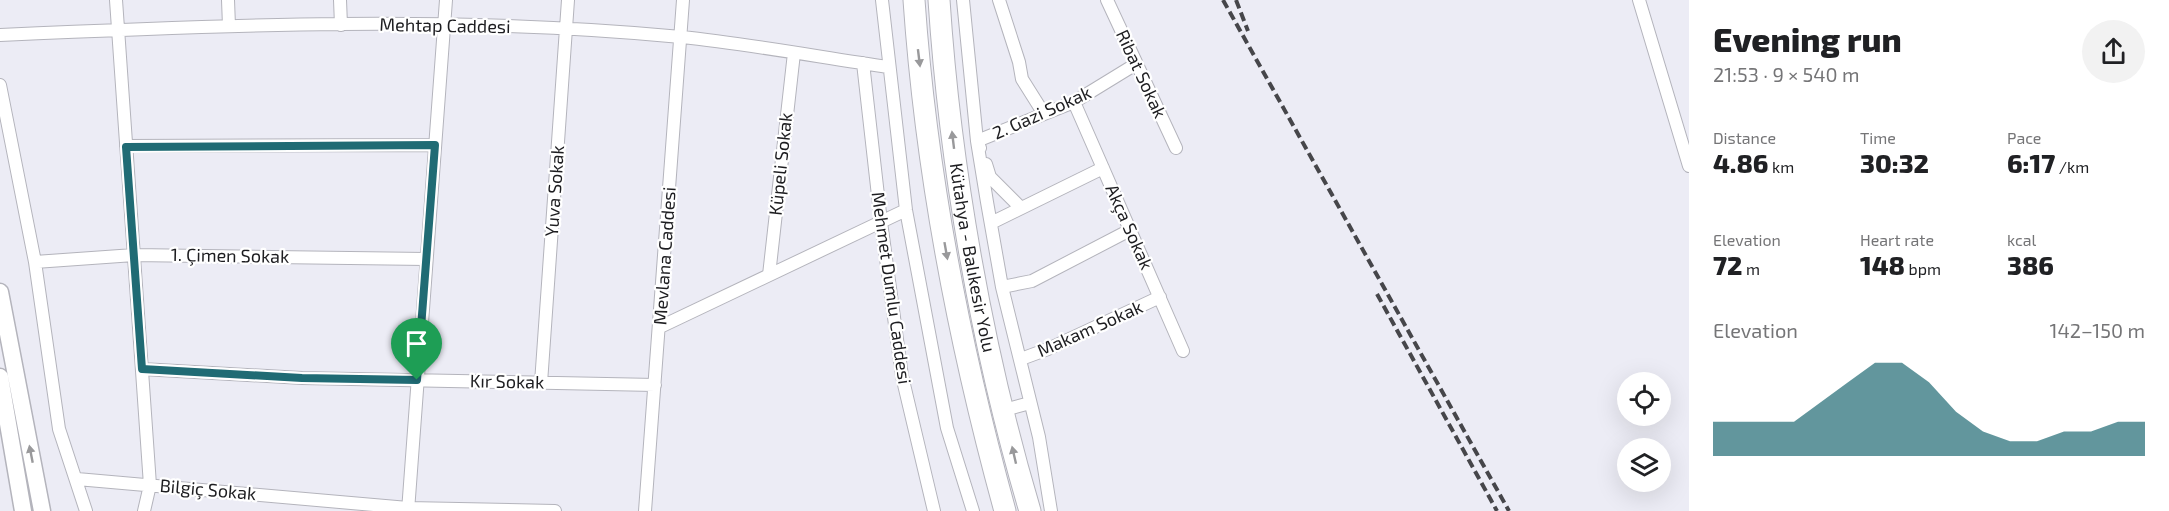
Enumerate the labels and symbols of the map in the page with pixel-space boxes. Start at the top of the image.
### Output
street label: Mehtap Caddesi [379,13,511,37]
street label: Ribat Sokak [1112,26,1172,121]
one-way arrow [914,49,924,68]
street label: 2. Gazi Sokak [989,81,1094,144]
street label: Küpeli Sokak [764,111,796,216]
one-way arrow [948,130,958,149]
street label: Yuva Sokak [540,145,568,237]
street label: Kütahya - Balıkesir Yolu [946,161,1001,354]
street label: Akça Sokak [1100,180,1159,273]
street label: Mevlana Caddesi [648,186,680,326]
street label: Mehmet Dumlu Caddesi [868,190,916,385]
one-way arrow [942,242,951,261]
street label: 1. Çimen Sokak [171,243,289,268]
street label: Makam Sokak [1033,295,1146,361]
pin [391,318,442,380]
street label: Kır Sokak [470,369,544,393]
one-way arrow [26,444,35,463]
one-way arrow [1009,445,1018,464]
street label: Bilgiç Sokak [159,474,257,505]

